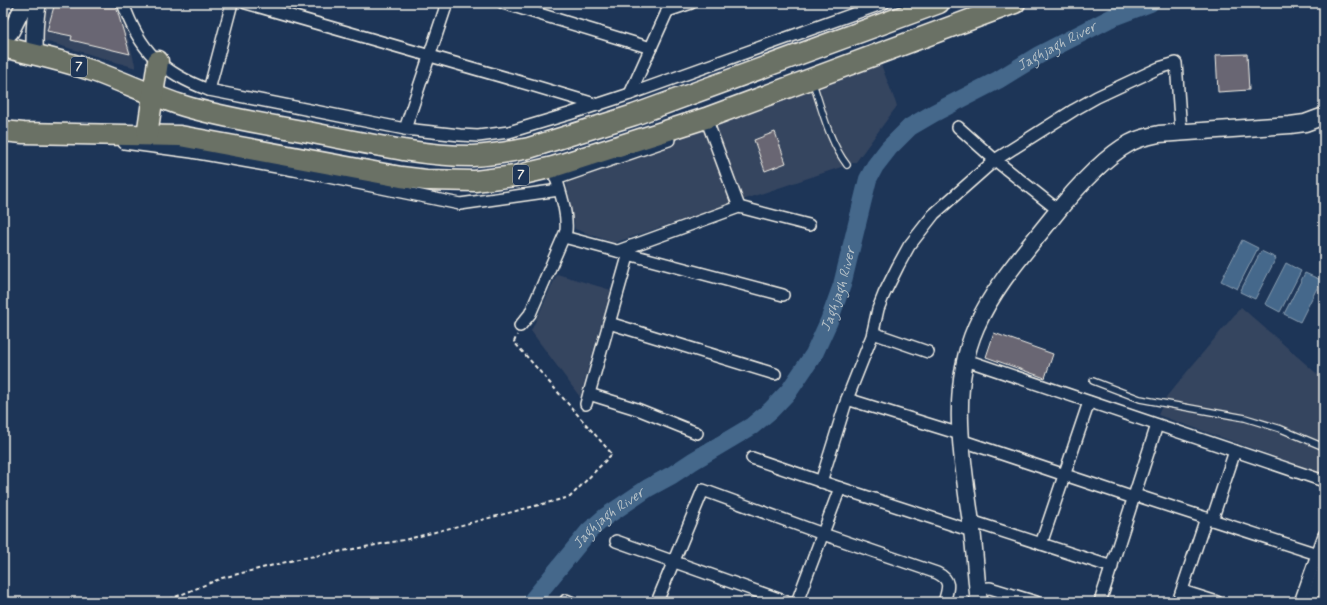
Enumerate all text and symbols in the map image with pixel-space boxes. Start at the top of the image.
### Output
water label: Jaghjagh River [1014,17,1102,75]
road number: 7 [71,57,87,77]
road number: 7 [513,165,529,185]
water label: Jaghjagh River [816,243,861,334]
water label: Jaghjagh River [569,483,650,553]

